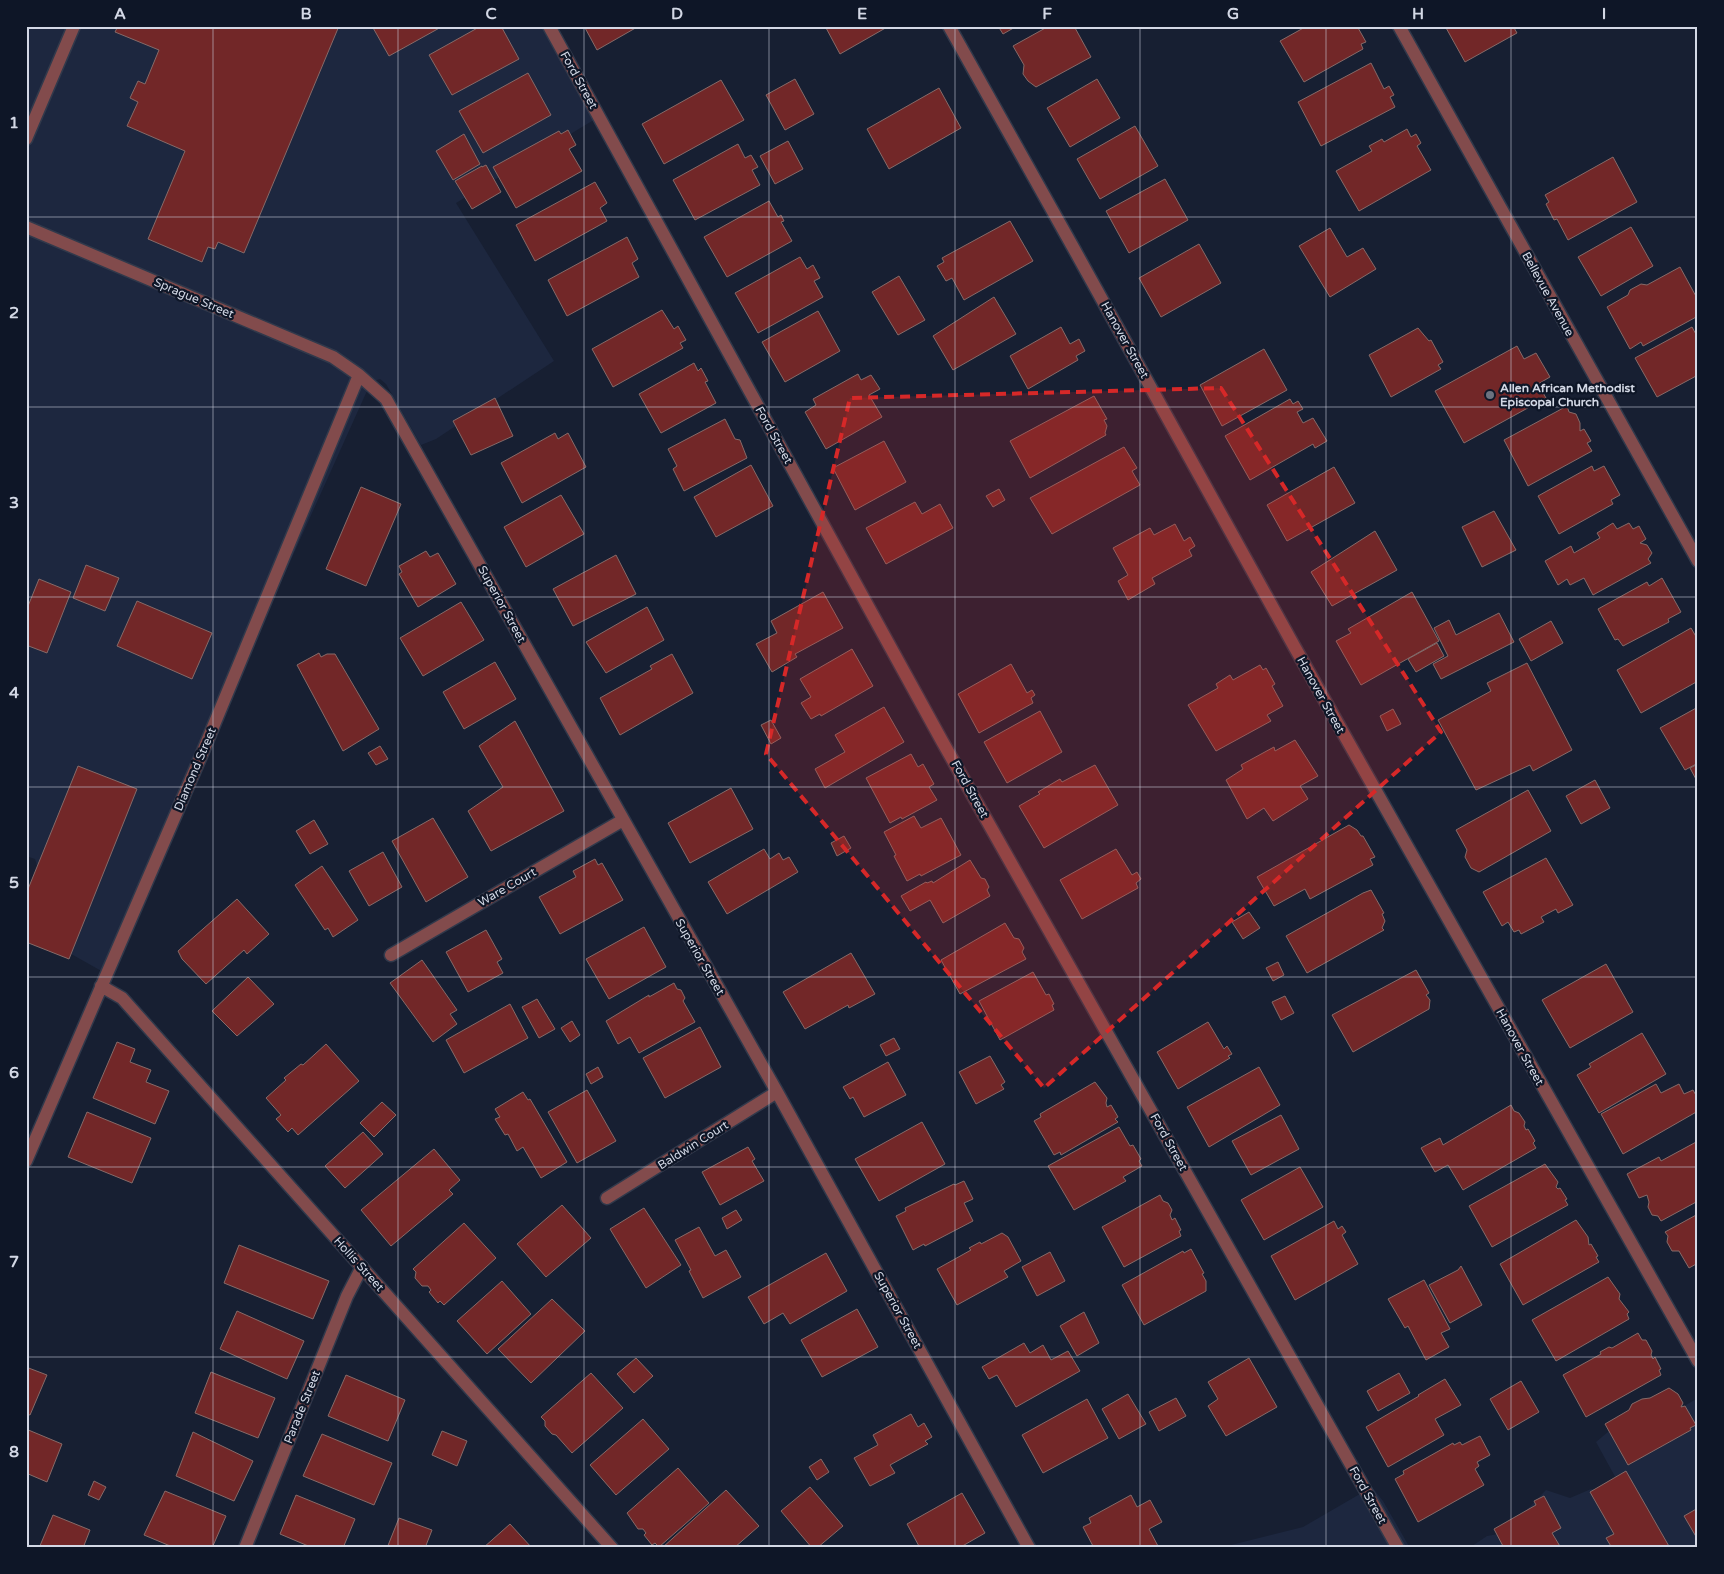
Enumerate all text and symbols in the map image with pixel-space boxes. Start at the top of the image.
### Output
text: A [114,4,126,24]
text: B [300,4,312,24]
text: C [485,4,497,24]
text: D [671,4,683,24]
text: E [857,4,867,24]
text: F [1042,4,1052,24]
text: G [1227,4,1239,24]
text: H [1412,4,1424,24]
text: I [1602,4,1606,24]
street label: Ford Street [557,49,601,112]
text: 1 [9,113,19,133]
street label: Bellevue Avenue [1519,249,1577,339]
street label: Sprague Street [152,275,236,321]
street label: Hanover Street [1098,299,1152,381]
text: 2 [9,303,19,323]
place label: Allen African Methodist Episcopal Church [1500,381,1635,410]
marker: Allen African Methodist Episcopal Church [1484,389,1496,401]
street label: Ford Street [752,404,796,467]
text: 3 [9,493,19,513]
street label: Superior Street [475,563,529,645]
street label: Hanover Street [1294,654,1348,736]
text: 4 [9,683,19,703]
street label: Diamond Street [171,725,219,813]
street label: Ford Street [948,758,992,821]
street label: Ware Court [475,865,539,909]
text: 5 [9,873,19,893]
street label: Superior Street [672,916,728,998]
street label: Hanover Street [1493,1006,1547,1088]
text: 6 [9,1063,19,1083]
street label: Ford Street [1147,1111,1191,1174]
street label: Baldwin Court [655,1118,731,1172]
street label: Hollis Street [331,1234,387,1294]
text: 7 [9,1252,19,1272]
street label: Superior Street [871,1269,925,1351]
street label: Parade Street [281,1368,323,1446]
text: 8 [9,1442,19,1462]
street label: Ford Street [1346,1464,1390,1527]

